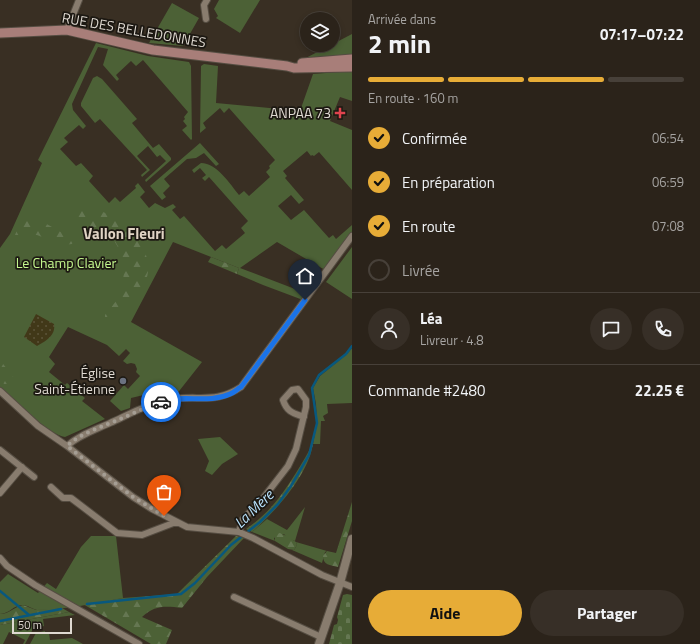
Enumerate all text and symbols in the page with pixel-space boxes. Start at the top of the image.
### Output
street label: RUE DES BELLEDONNES [60,7,208,53]
text: Arrivée dans [368,9,436,29]
map controls [300,12,340,52]
button: layers [300,12,340,52]
text: 07:17–07:22 [600,23,684,46]
text: 2 min [368,24,431,63]
text: En route · 160 m [368,88,458,108]
place label: ANPAA 73 [270,102,331,123]
marker: ANPAA 73 [334,107,346,119]
icon: check [368,127,390,149]
text: Confirmée [402,127,467,150]
text: 06:54 [652,128,684,148]
icon: check [368,171,390,193]
text: En préparation [402,171,495,194]
text: 06:59 [652,172,684,192]
icon: check [368,215,390,237]
text: En route [402,215,455,238]
text: 07:08 [652,216,684,236]
district label: Vallon Fleuri [83,222,165,245]
park label: Le Champ Clavier [16,252,116,273]
pin [288,259,322,300]
text: Livrée [402,259,440,282]
icon: home [294,265,316,287]
text: Léa [420,307,442,330]
button: person [368,308,410,350]
button: chat [590,308,632,350]
button: phone [642,308,684,350]
text: Livreur · 4.8 [420,330,484,350]
place label: Église Saint-Étienne [34,362,115,399]
marker: Église Saint-Étienne [118,376,128,386]
text: Commande #2480 [368,379,485,402]
text: 22.25 € [635,379,684,402]
courier [141,382,181,422]
icon: car [150,391,172,413]
pin [147,475,181,516]
icon: bag [153,481,175,503]
water label: La Mère [229,483,279,533]
button: Aide [368,590,522,636]
button: Partager [530,590,684,636]
scale bar [12,616,72,635]
text: 50 m [18,617,42,633]

